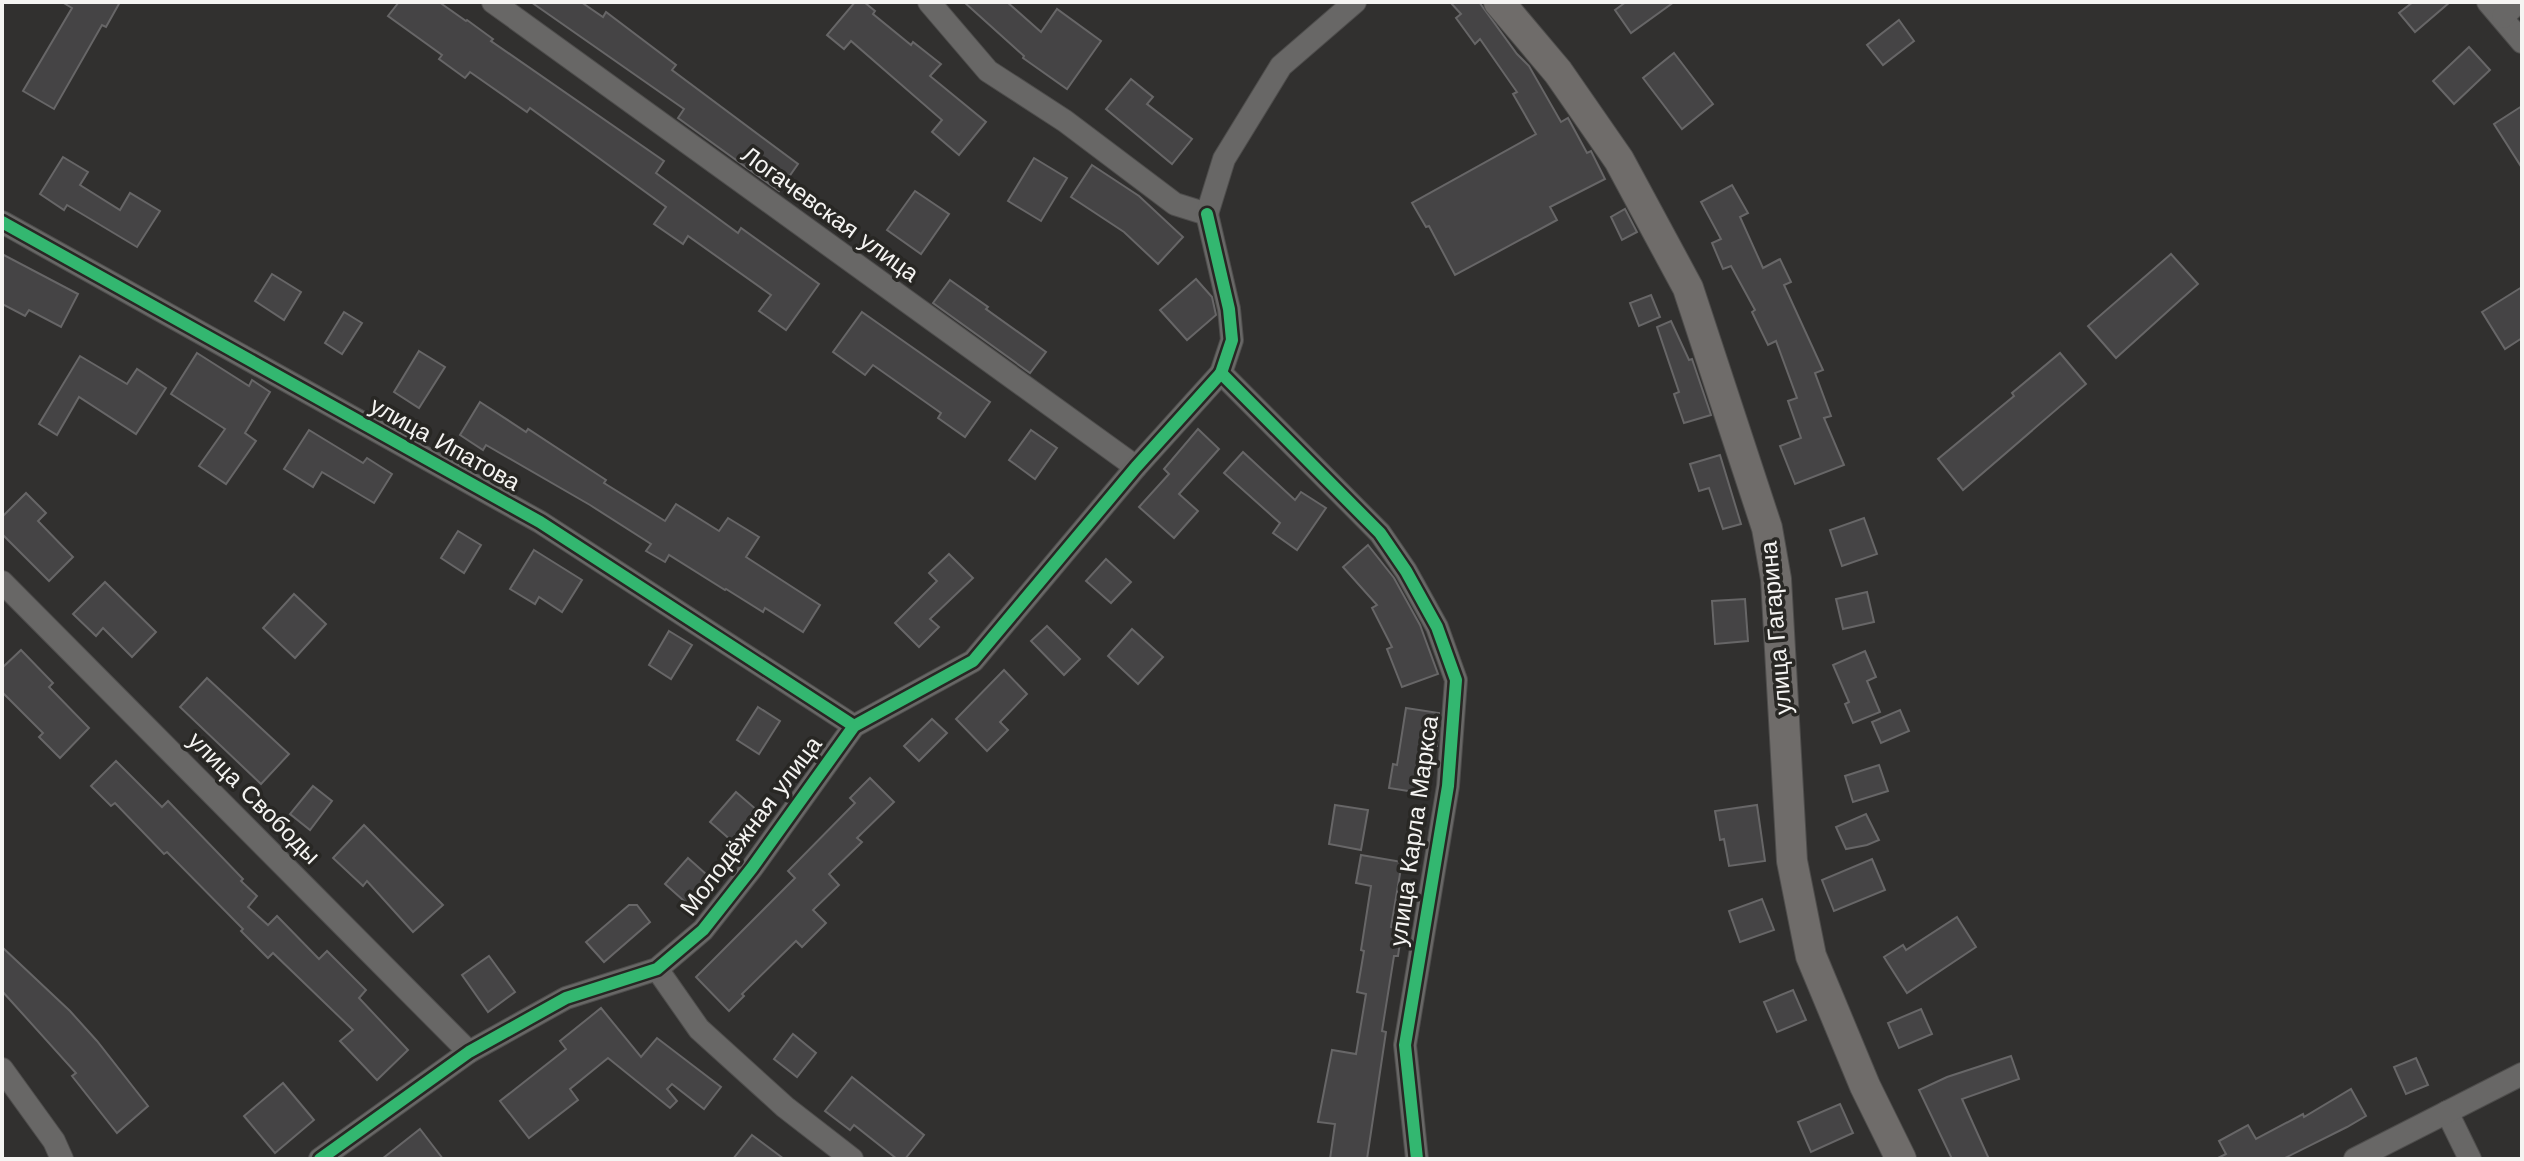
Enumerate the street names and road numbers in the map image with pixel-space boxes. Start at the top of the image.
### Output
street label: Логачевская улица [736,140,925,288]
street label: улица Ипатова [365,391,525,497]
street label: улица Гагарина [1754,539,1798,716]
street label: улица Карла Маркса [1384,713,1444,948]
street label: улица Свободы [182,726,326,870]
street label: Молодёжная улица [674,730,828,921]

